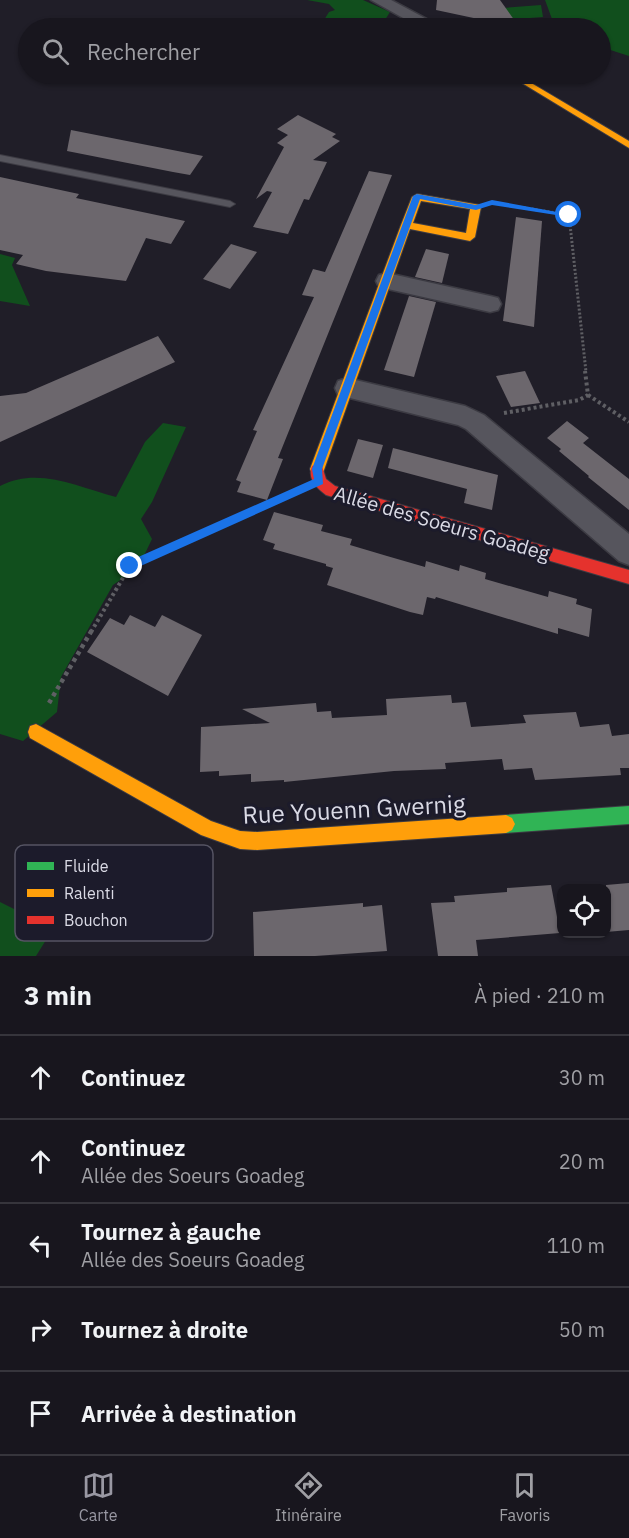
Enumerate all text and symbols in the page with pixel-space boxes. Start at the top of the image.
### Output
search box [18,18,611,84]
icon: search [39,35,72,68]
text: Rechercher [87,37,200,66]
route start [555,201,581,227]
street label: Allée des Soeurs Goadeg [331,479,553,567]
route end [116,552,142,578]
street label: Rue Youenn Gwernig [242,787,467,831]
legend [15,845,213,941]
text: Fluide [64,856,109,876]
text: Ralenti [64,883,114,903]
map controls [557,884,611,938]
button: locate [557,884,611,938]
text: Bouchon [64,910,128,930]
text: 3 min [24,978,92,1012]
text: À pied · 210 m [474,982,605,1009]
icon: ahead [24,1061,57,1094]
text: Continuez [81,1063,185,1092]
text: 30 m [559,1064,605,1091]
text: Continuez [81,1133,185,1162]
icon: ahead [24,1145,57,1178]
text: 20 m [559,1148,605,1175]
text: Allée des Soeurs Goadeg [81,1162,304,1189]
text: Tournez à gauche [81,1217,261,1246]
icon: left [24,1229,57,1262]
text: 110 m [547,1232,605,1259]
text: Allée des Soeurs Goadeg [81,1246,304,1273]
icon: right [24,1313,57,1346]
text: Tournez à droite [81,1315,248,1344]
text: 50 m [559,1316,605,1343]
icon: arrive [24,1397,57,1430]
text: Arrivée à destination [81,1399,297,1428]
tab: Carte [79,1469,117,1525]
tab: Itinéraire [275,1469,342,1525]
tab: Favoris [499,1469,550,1525]

